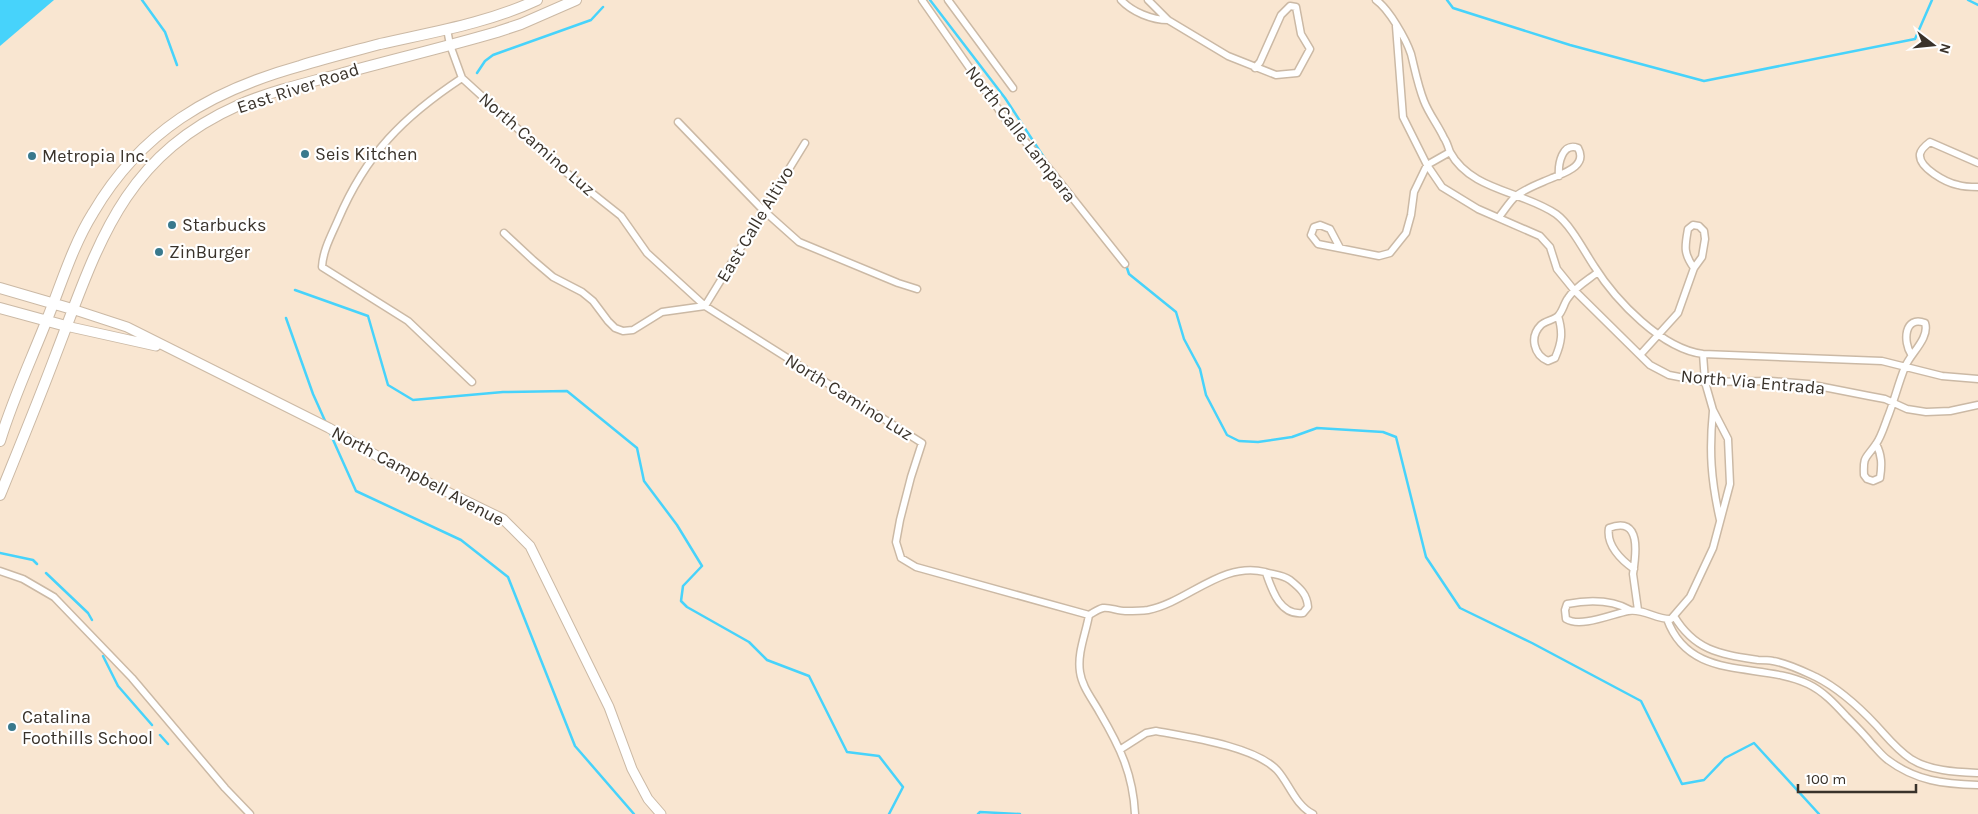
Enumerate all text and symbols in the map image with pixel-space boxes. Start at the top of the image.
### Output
north arrow [1908,20,1958,70]
text: N [1935,41,1955,56]
street label: East River Road [234,58,362,118]
street label: North Calle Lampara [961,61,1081,207]
street label: North Camino Luz [474,88,600,200]
place label: Seis Kitchen [315,143,418,165]
place label: Metropia Inc. [42,145,148,167]
marker: Seis Kitchen [299,148,311,160]
marker: Metropia Inc. [26,150,38,162]
street label: East Calle Altivo [712,162,798,286]
place label: Starbucks [182,214,267,236]
marker: Starbucks [166,219,178,231]
place label: ZinBurger [169,241,251,263]
marker: ZinBurger [153,246,165,258]
street label: North Camino Luz [781,349,917,445]
street label: North Via Entrada [1680,365,1826,399]
street label: North Campbell Avenue [328,421,508,531]
place label: Catalina Foothills School [22,706,153,749]
marker: Catalina Foothills School [6,721,18,733]
scale bar [1798,762,1916,794]
text: 100 m [1806,770,1846,788]

